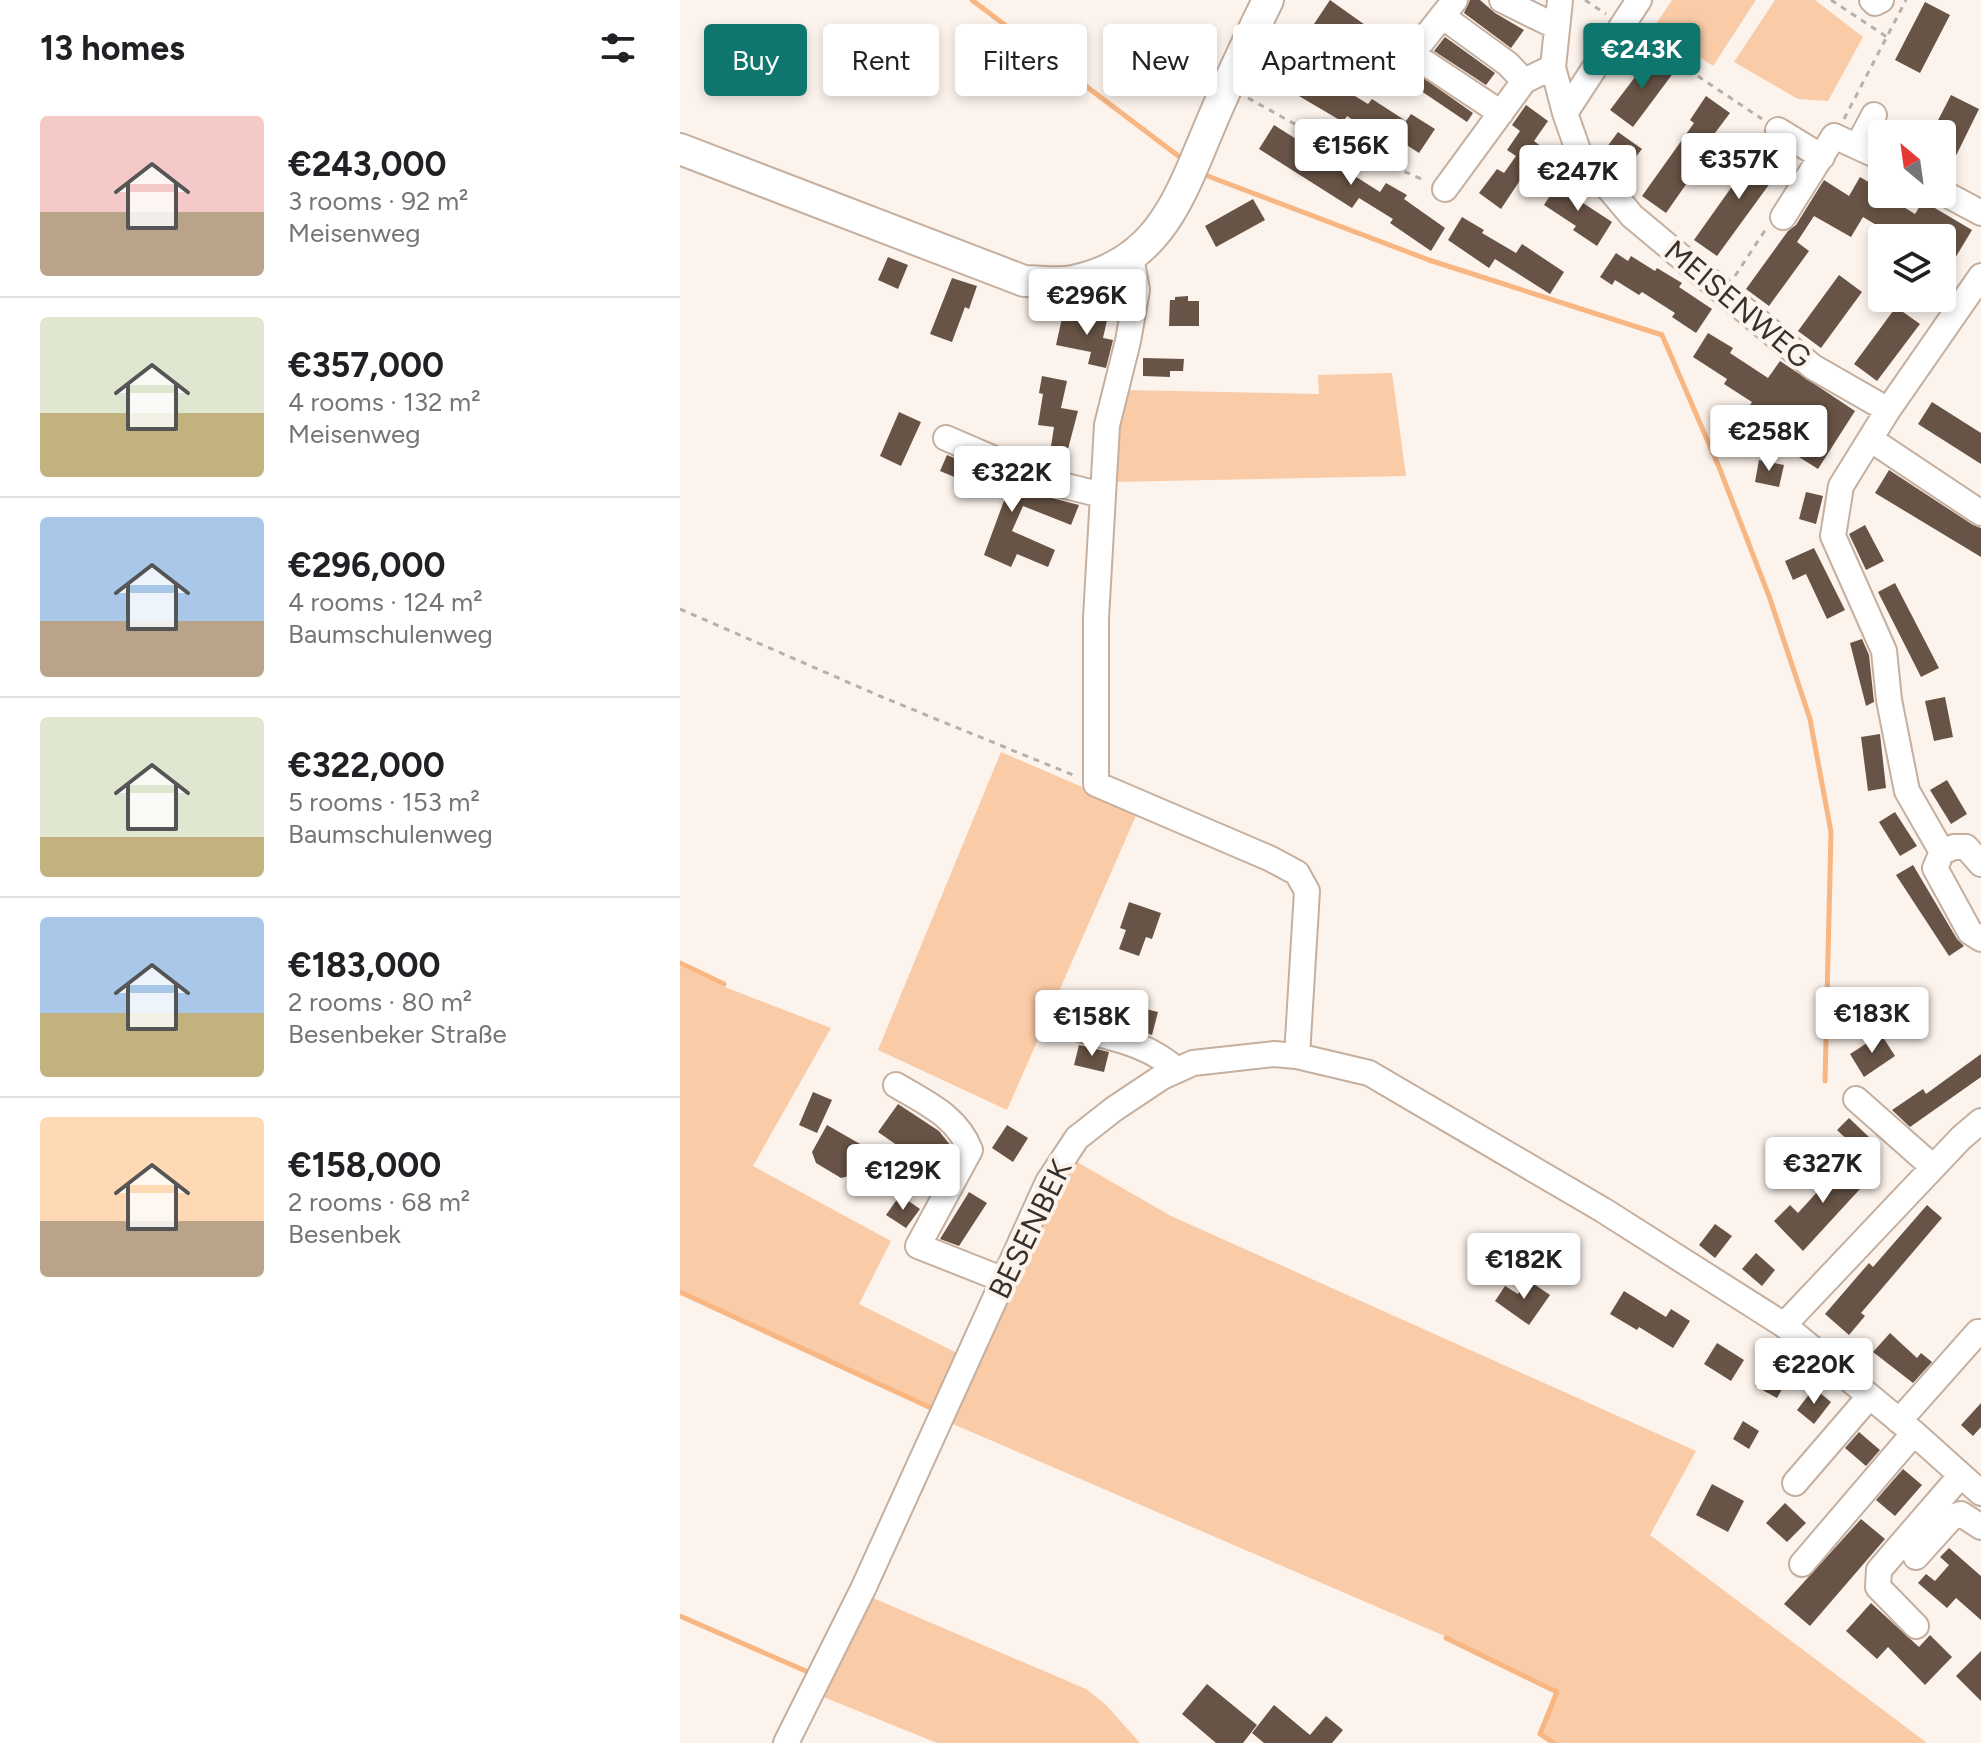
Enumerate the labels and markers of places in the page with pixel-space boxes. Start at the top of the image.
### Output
pin: €243K [1586,23,1698,91]
pin: €156K [1295,119,1407,187]
pin: €357K [1683,133,1795,201]
pin: €247K [1522,145,1634,213]
pin: €296K [1031,269,1143,337]
pin: €258K [1713,405,1825,473]
pin: €322K [956,446,1068,514]
pin: €183K [1816,987,1928,1055]
pin: €158K [1036,990,1148,1058]
pin: €327K [1767,1137,1879,1205]
pin: €129K [847,1144,959,1212]
pin: €182K [1468,1233,1580,1301]
pin: €220K [1758,1338,1870,1406]

